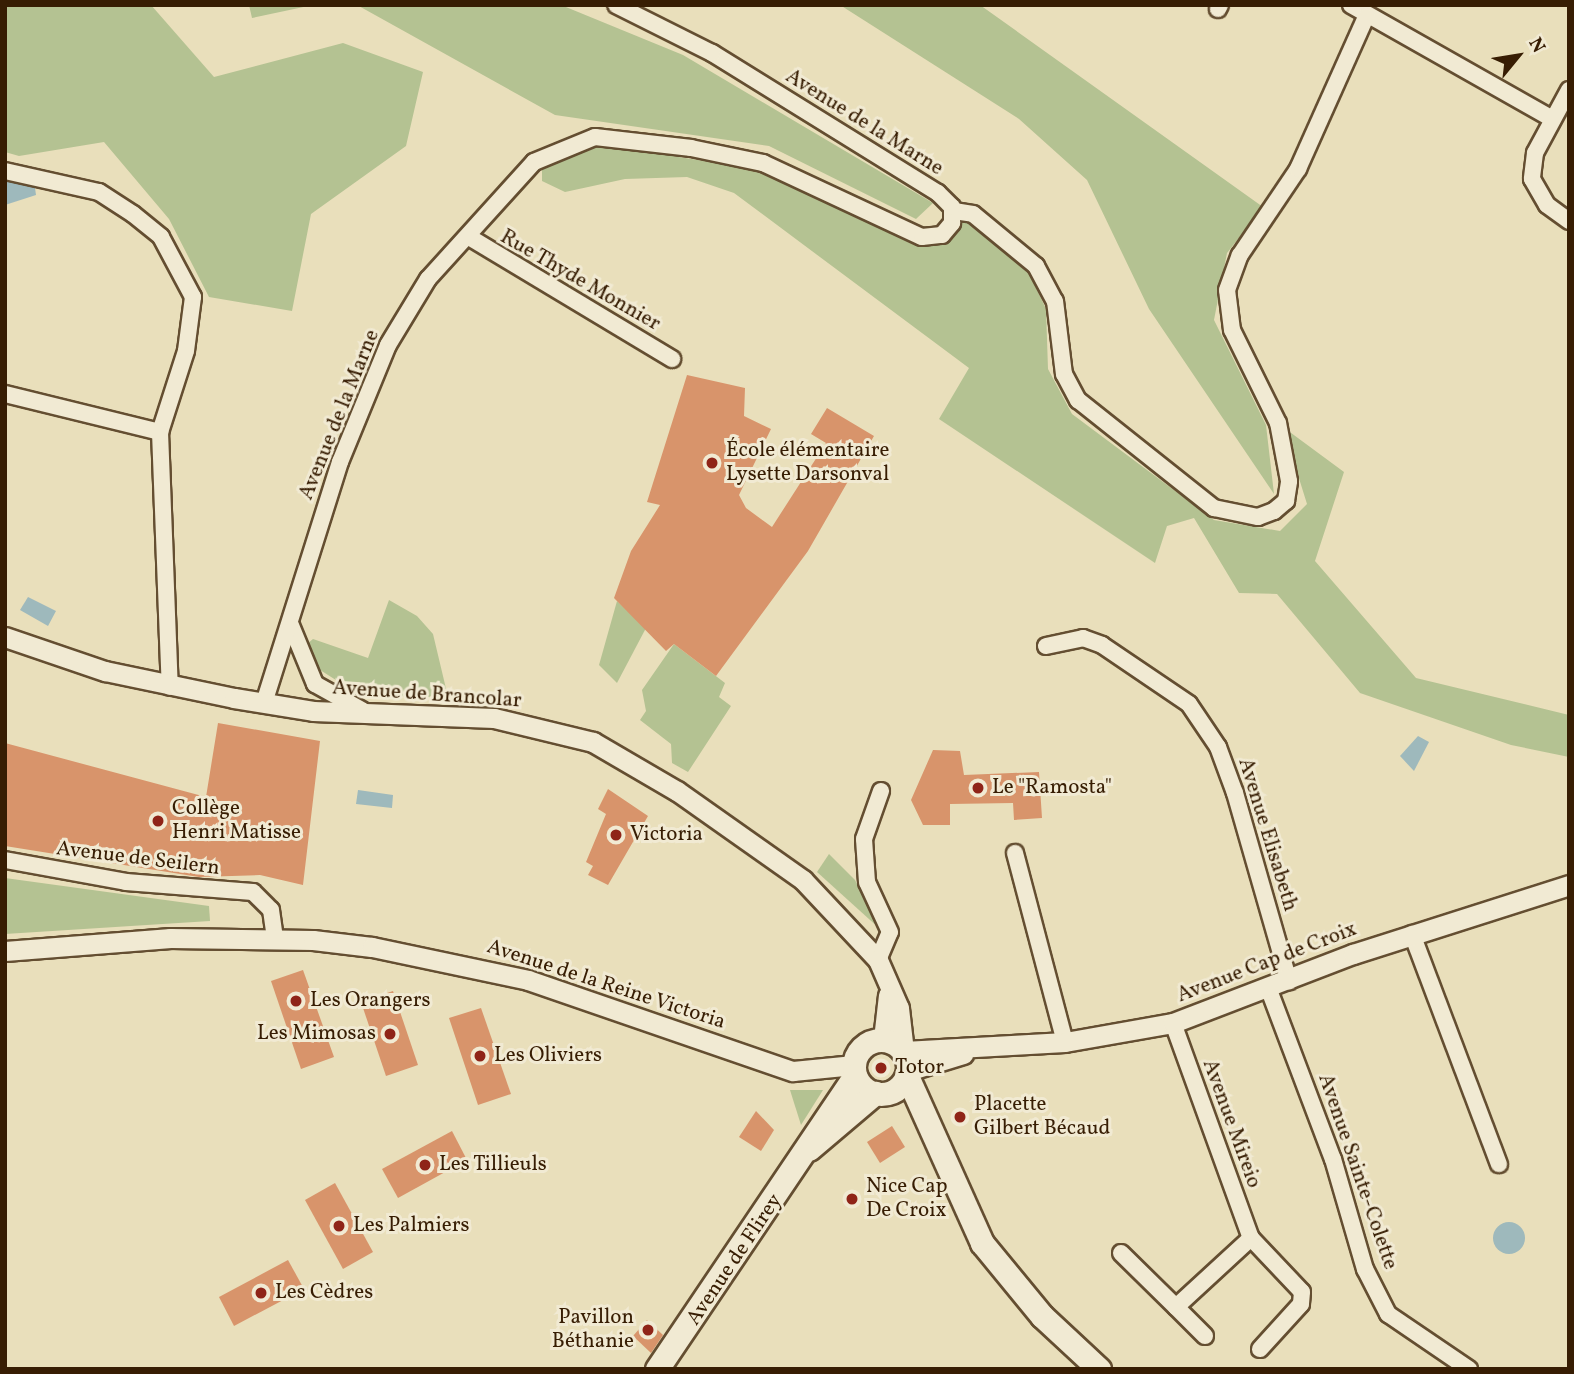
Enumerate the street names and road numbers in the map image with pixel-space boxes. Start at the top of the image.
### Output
street label: Avenue de la Marne [781,64,947,182]
street label: Rue Thyde Monnier [495,225,665,337]
street label: Avenue de la Marne [294,326,386,504]
street label: Avenue de Brancolar [332,676,522,714]
street label: Avenue Elisabeth [1232,755,1302,915]
street label: Avenue de Seilern [55,836,221,882]
street label: Avenue Cap de Croix [1174,917,1360,1009]
street label: Avenue de la Reine Victoria [483,934,729,1036]
street label: Avenue Mireio [1196,1056,1266,1192]
street label: Avenue Sainte-Colette [1312,1071,1402,1273]
street label: Avenue de Flirey [682,1189,788,1331]

